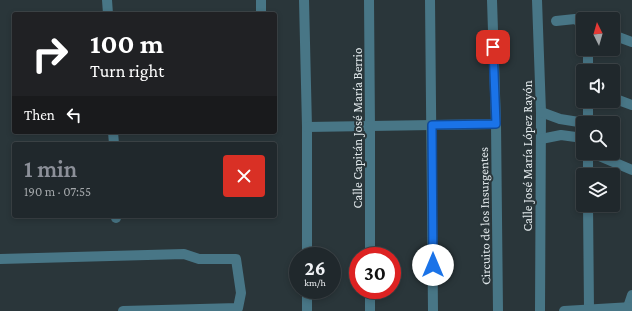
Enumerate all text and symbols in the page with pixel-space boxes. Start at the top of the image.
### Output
north arrow [576,12,620,56]
map controls [576,12,620,212]
icon: right [24,28,76,80]
text: 100 m [90,28,164,59]
pin [476,30,510,64]
icon: arrive [482,36,504,58]
street label: Calle Capitán José María Berrio [350,48,365,208]
text: Turn right [90,61,164,81]
button: sound [576,64,620,108]
street label: Calle José María López Rayón [520,80,535,232]
icon: left [63,104,85,126]
text: Then [24,107,55,123]
button: search [576,116,620,160]
street label: Circuito de los Insurgentes [476,147,493,285]
text: 1 min [24,155,77,182]
button: close [223,155,265,197]
button: layers [576,168,620,212]
text: 190 m · 07:55 [24,184,91,199]
position arrow [412,244,454,286]
speed limit sign: 30 [349,247,401,299]
text: 26 [304,257,326,279]
text: km/h [304,277,326,288]

